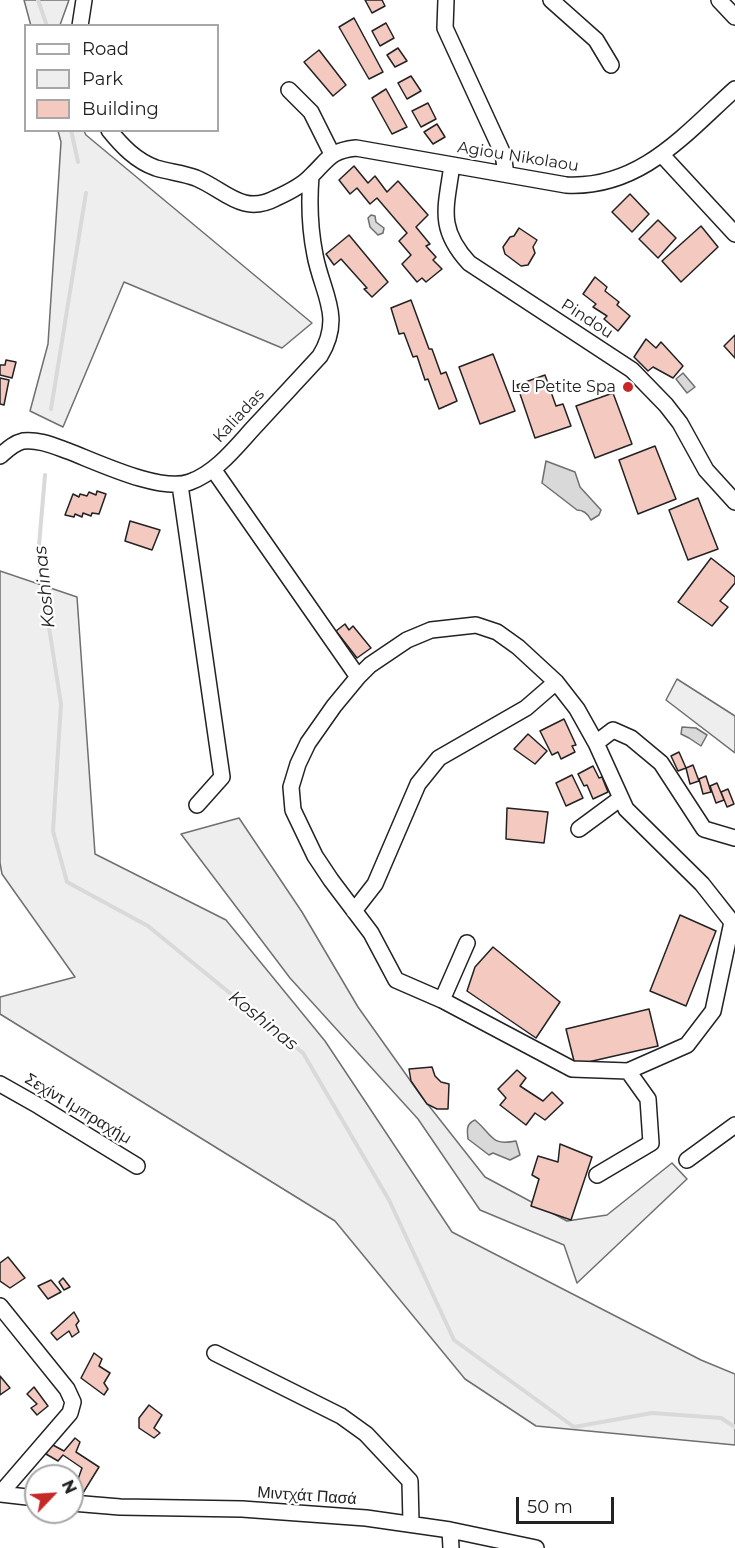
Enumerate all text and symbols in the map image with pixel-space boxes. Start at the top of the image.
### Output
legend [24,24,219,132]
text: Road [82,38,129,60]
text: Park [82,68,123,90]
text: Building [82,98,159,120]
street label: Agiou Nikolaou [456,138,580,176]
street label: Pindou [557,295,617,343]
place label: Le Petite Spa [511,377,616,397]
marker: Le Petite Spa [621,380,635,394]
street label: Kaliadas [209,385,269,447]
water label: Koshinas [30,545,60,629]
water label: Koshinas [224,987,302,1055]
street label: Σεχίντ Ιμπραχήμ [21,1070,135,1148]
north arrow [24,1464,84,1524]
text: N [58,1477,80,1497]
street label: Μιντχάτ Πασά [257,1483,357,1509]
scale bar [519,1485,616,1523]
text: 50 m [527,1496,573,1518]

